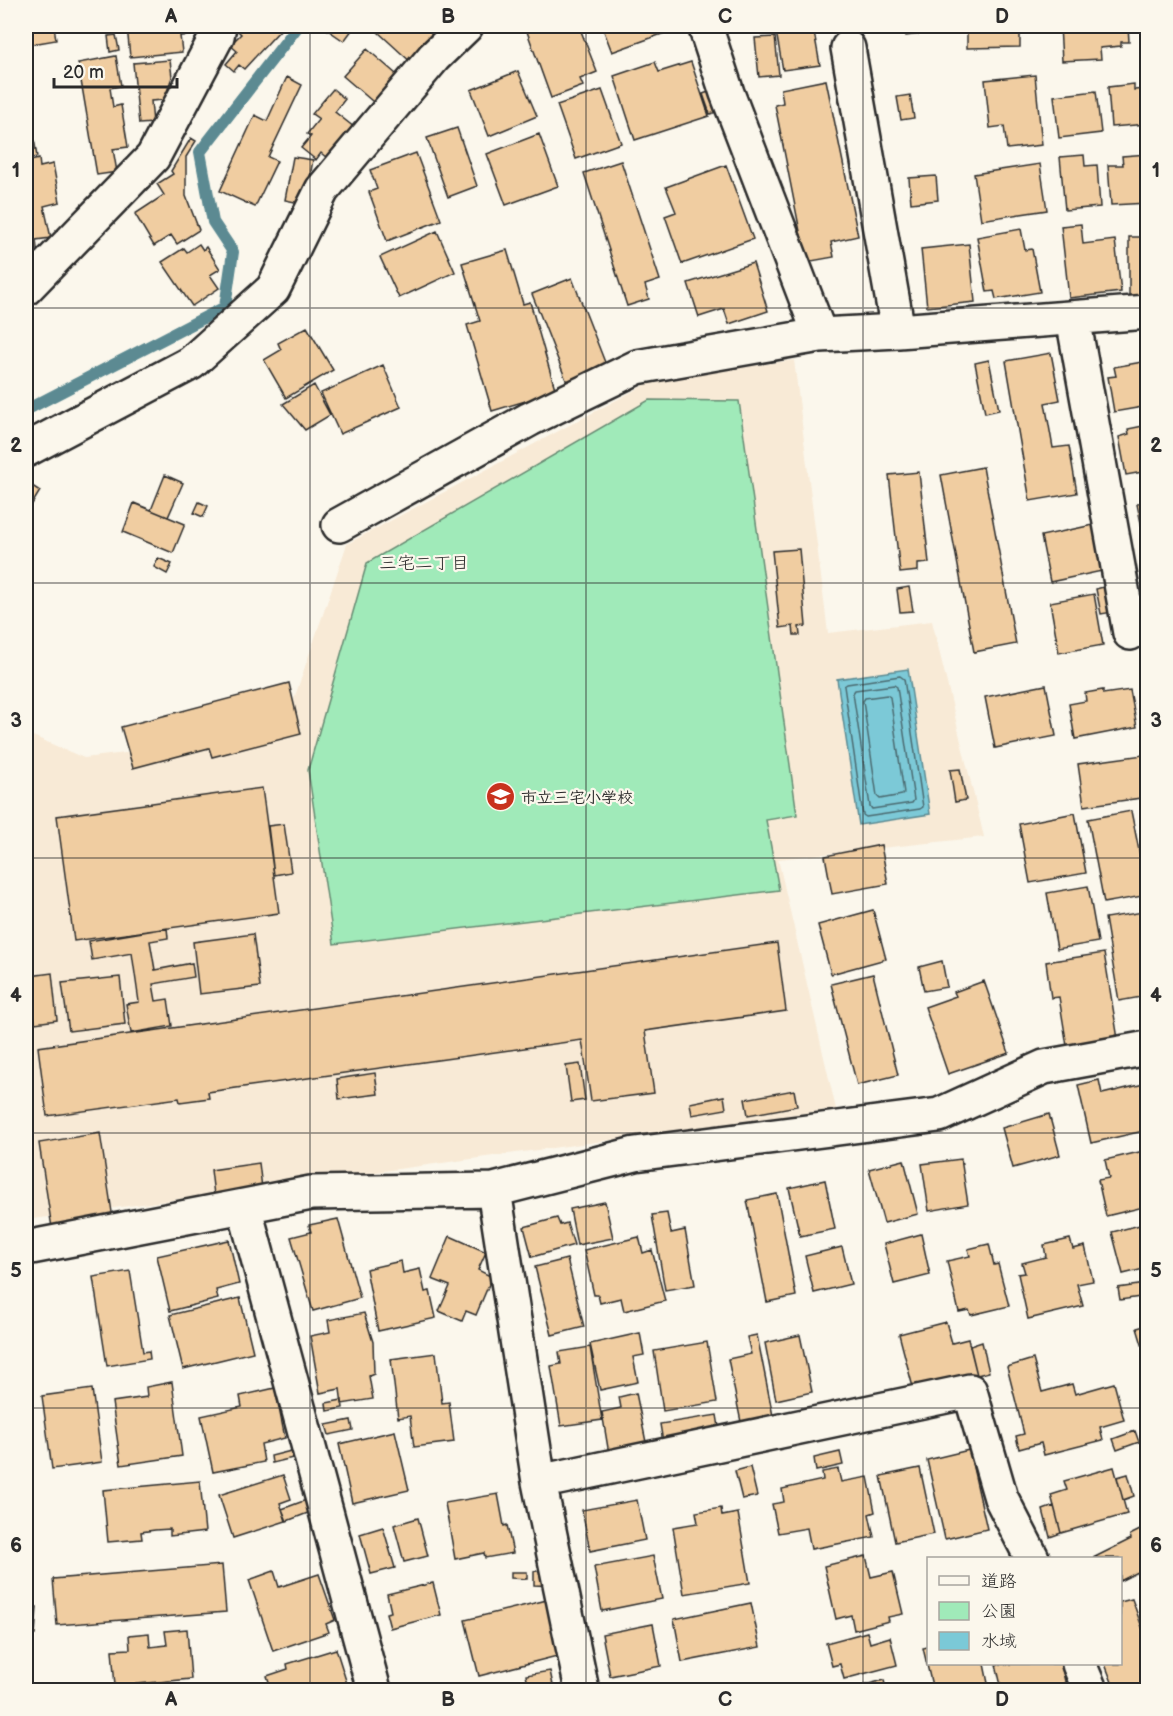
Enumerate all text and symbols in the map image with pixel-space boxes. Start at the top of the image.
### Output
text: A [164,5,178,29]
text: B [441,5,455,29]
text: C [718,5,732,29]
text: D [995,5,1009,29]
scale bar [54,51,177,89]
text: 20 m [63,62,104,83]
text: 1 [12,159,20,183]
text: 1 [1152,159,1160,183]
text: 2 [10,434,22,458]
text: 2 [1150,434,1162,458]
district label: 三宅二丁目 [379,553,469,574]
text: 3 [10,709,22,733]
text: 3 [1150,709,1162,733]
school or university icon: 市立三宅小学校 [484,781,516,813]
place label: 市立三宅小学校 [521,789,633,808]
text: 4 [10,984,22,1008]
text: 4 [1150,984,1162,1008]
text: 5 [10,1259,22,1283]
text: 5 [1150,1259,1162,1283]
text: 6 [10,1534,22,1558]
text: 6 [1150,1534,1162,1558]
legend [927,1557,1122,1665]
text: 道路 [981,1571,1017,1592]
text: 公園 [981,1601,1017,1622]
text: 水域 [981,1631,1017,1652]
text: A [164,1688,178,1712]
text: B [441,1688,455,1712]
text: C [718,1688,732,1712]
text: D [995,1688,1009,1712]

